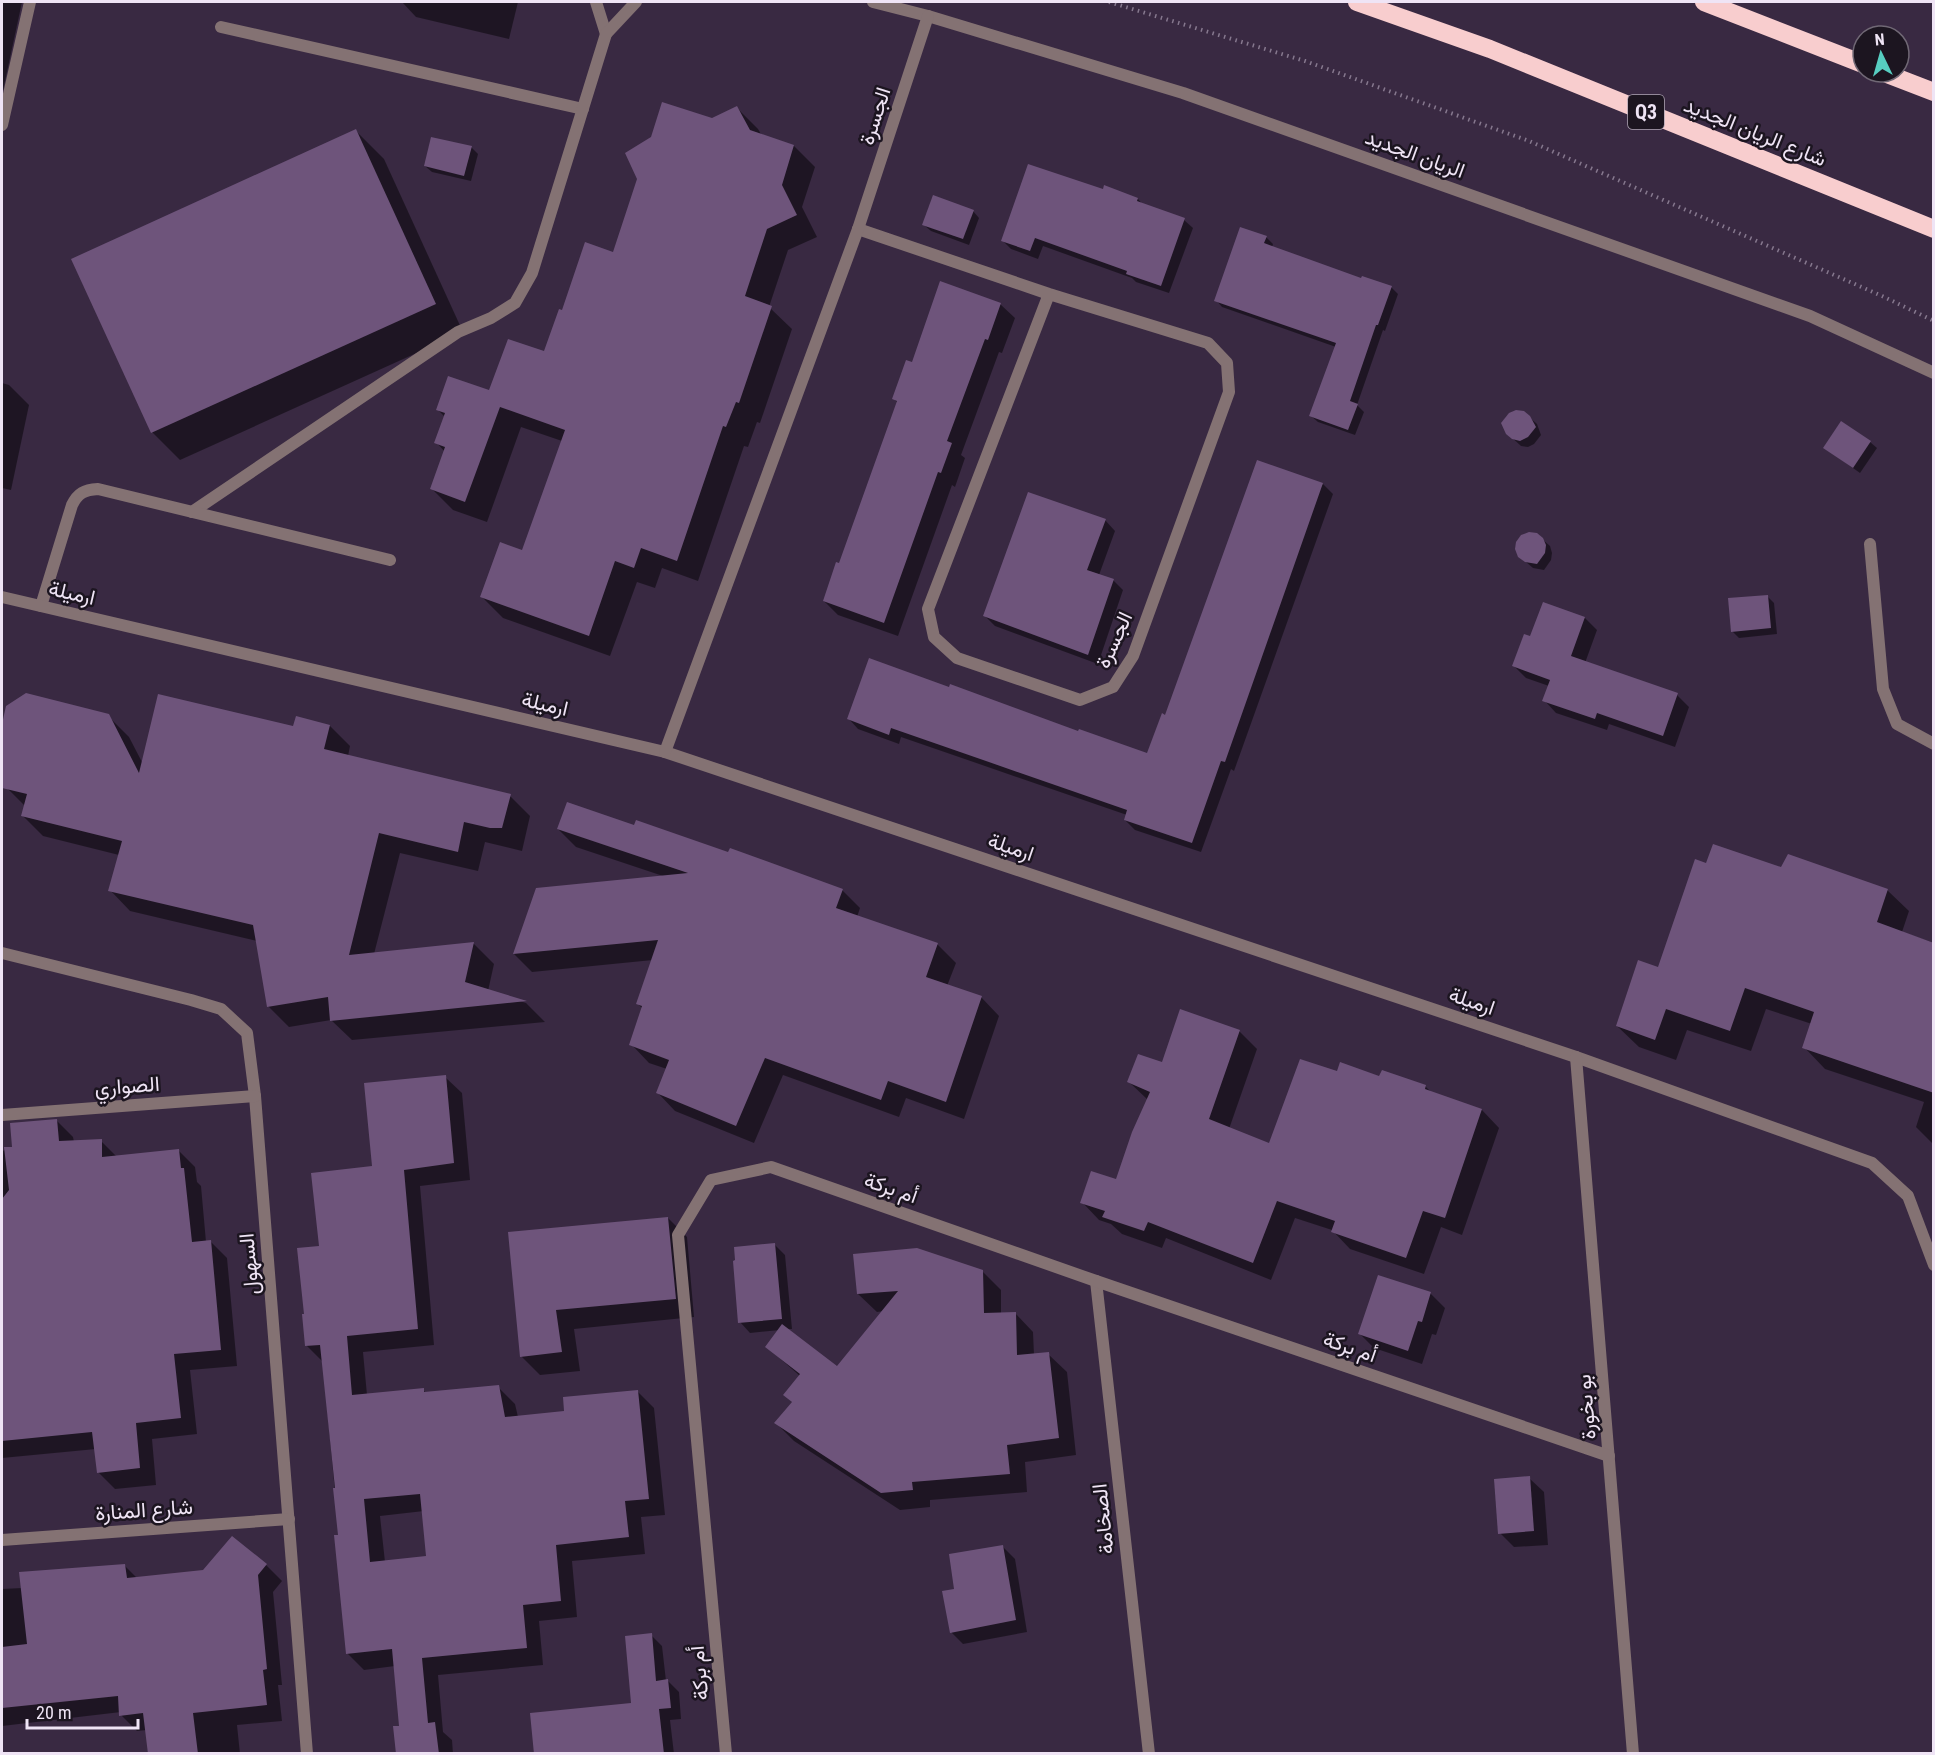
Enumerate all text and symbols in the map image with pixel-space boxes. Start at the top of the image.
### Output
north arrow [1851,24,1911,84]
text: N [1874,30,1885,49]
street label: الجسرة [854,84,897,148]
street label: شارع الريان الجديد [1680,93,1830,173]
road number: Q3 [1628,95,1664,129]
street label: الريان الجديد [1362,125,1468,184]
street label: ارميلة [46,576,98,611]
street label: الجسرة [1091,608,1138,672]
street label: ارميلة [519,687,571,722]
street label: ارميلة [985,828,1037,867]
street label: ارميلة [1446,982,1498,1021]
street label: الصواري [94,1072,161,1105]
street label: أم بركة [861,1168,921,1210]
street label: السهول [234,1232,265,1296]
street label: أم بركة [1320,1327,1380,1369]
street label: بو بخورة [1571,1373,1602,1441]
street label: الصخامة [1087,1483,1119,1555]
street label: شارع المنارة [94,1495,194,1527]
street label: أم بركة [685,1644,715,1701]
scale bar [27,1692,138,1730]
text: 20 m [36,1702,71,1723]

